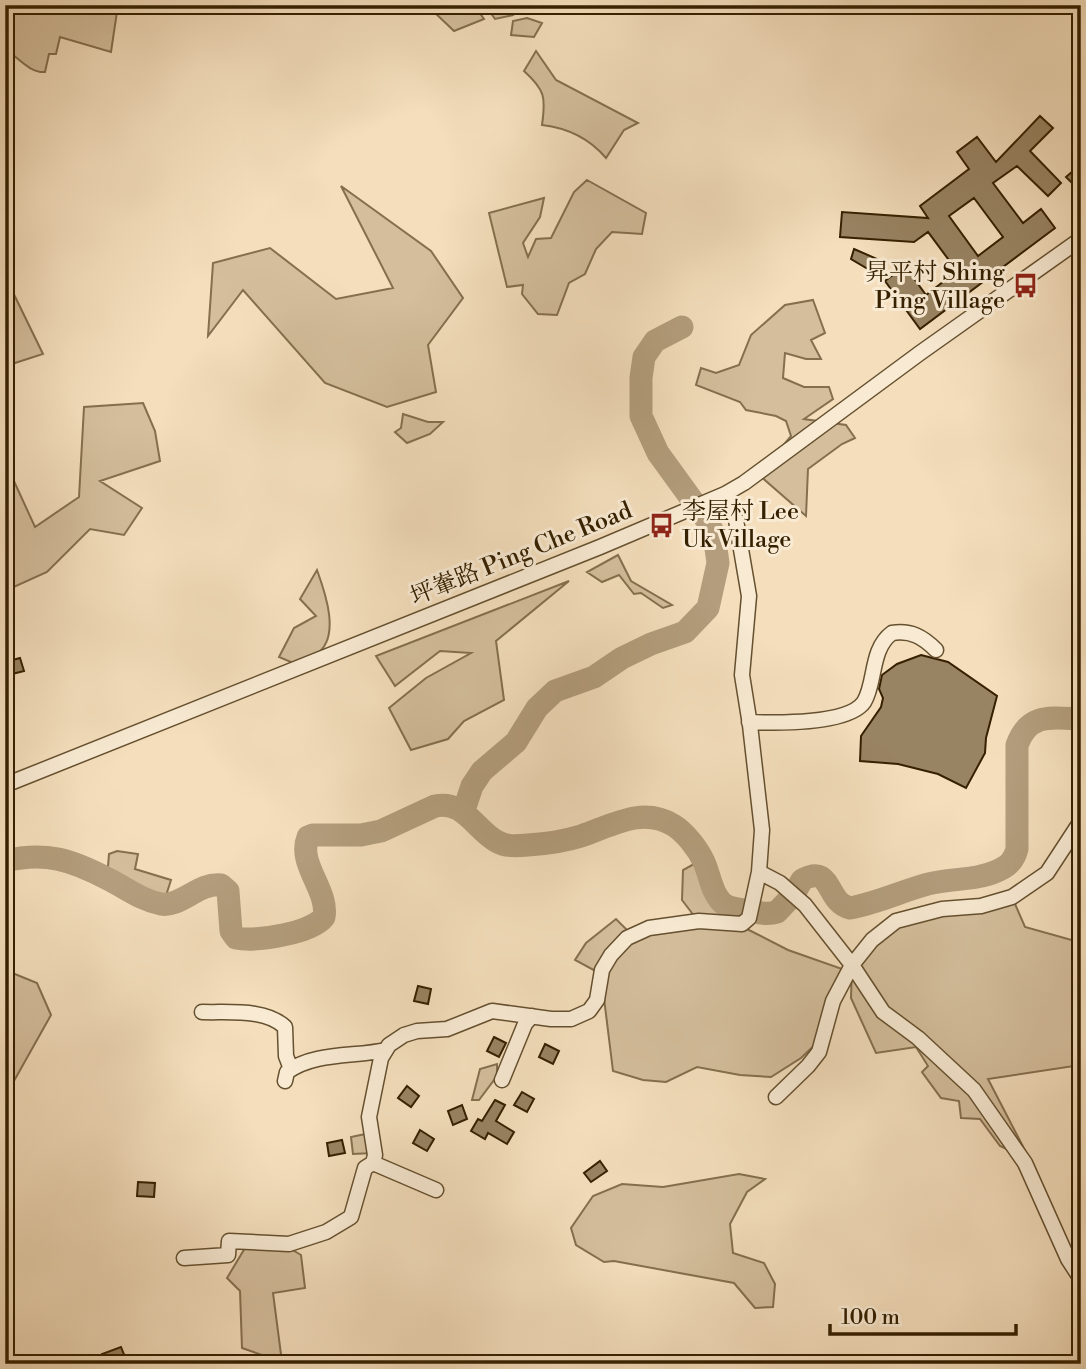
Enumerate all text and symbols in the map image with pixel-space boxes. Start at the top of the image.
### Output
place label: 昇平村 Shing Ping Village [865,258,1006,316]
bus stop icon: 昇平村 Shing Ping Village [1011,272,1039,300]
street label: 坪輋路 Ping Che Road [406,496,637,612]
place label: 李屋村 Lee Uk Village [682,497,799,555]
bus stop icon: 李屋村 Lee Uk Village [648,511,676,539]
scale bar [830,1292,1016,1336]
text: 100 m [841,1305,900,1331]

